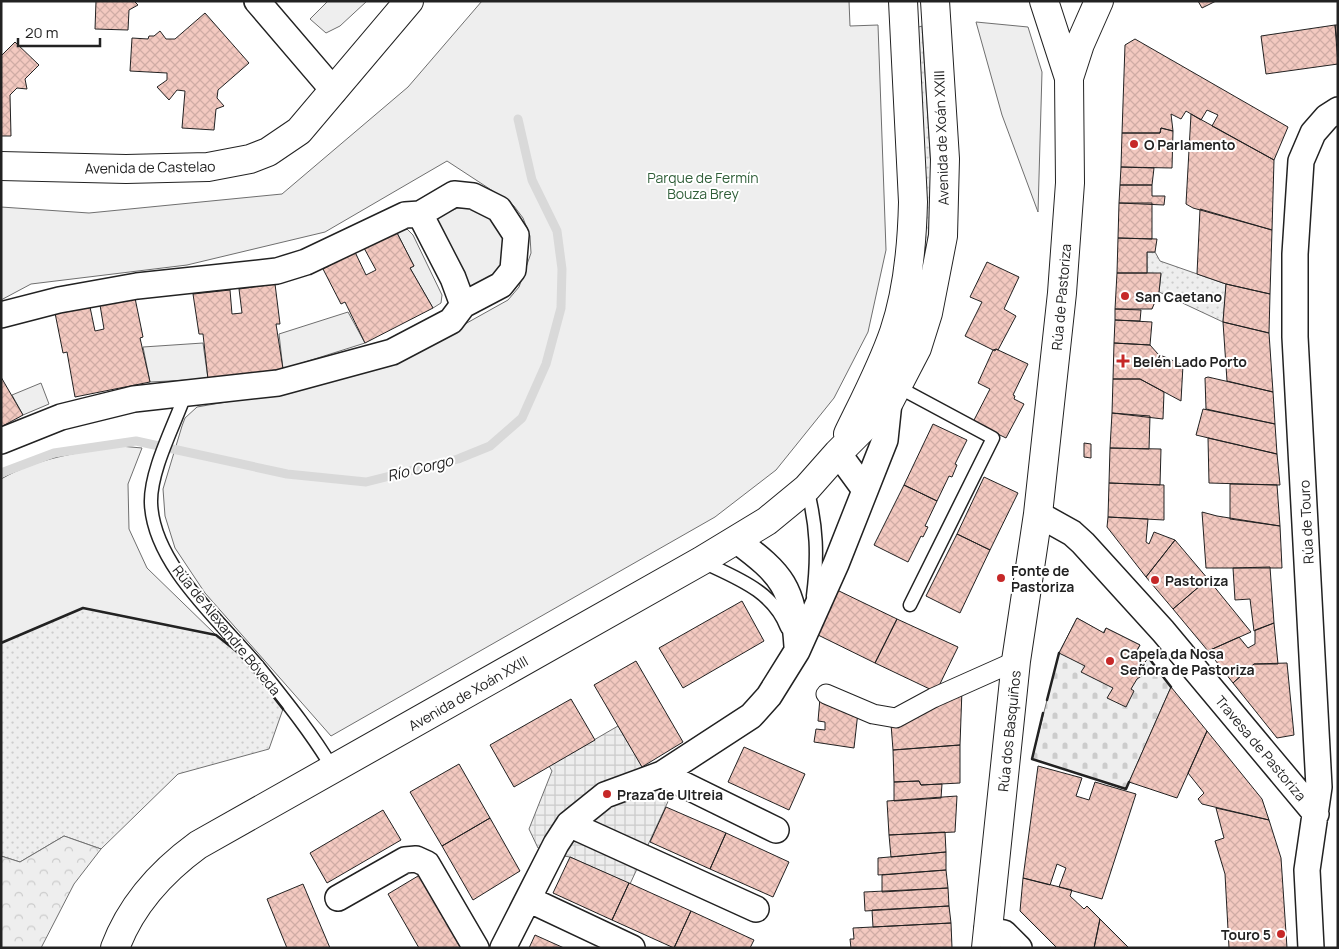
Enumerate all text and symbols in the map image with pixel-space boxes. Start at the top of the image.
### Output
scale bar [18,15,100,47]
text: 20 m [25,22,58,43]
street label: Avenida de Xoán XXIII [929,70,953,206]
place label: O Parlamento [1144,135,1236,154]
marker: O Parlamento [1128,138,1140,150]
street label: Avenida de Castelao [84,156,216,178]
park label: Parque de Fermín Bouza Brey [647,168,759,203]
street label: Rúa de Pastoriza [1047,243,1075,351]
place label: San Caetano [1135,287,1222,306]
marker: San Caetano [1119,290,1131,302]
place label: Belén Lado Porto [1133,352,1247,371]
marker: Belén Lado Porto [1117,355,1129,367]
water label: Río Corgo [385,449,456,486]
street label: Rúa de Touro [1294,480,1318,564]
street label: Rúa de Alexandre Bóveda [169,561,285,699]
place label: Fonte de Pastoriza [1011,561,1074,596]
place label: Pastoriza [1165,571,1228,590]
marker: Fonte de Pastoriza [995,572,1007,584]
marker: Pastoriza [1149,574,1161,586]
place label: Capela da Nosa Señora de Pastoriza [1120,644,1255,679]
street label: Avenida de Xoán XXIII [405,651,531,735]
marker: Capela da Nosa Señora de Pastoriza [1104,655,1116,667]
street label: Rúa dos Basquiños [993,669,1025,793]
street label: Travesa de Pastoriza [1211,691,1311,805]
place label: Praza de Ultreia [617,785,723,804]
marker: Praza de Ultreia [601,788,613,800]
place label: Touro 5 [1221,925,1271,944]
marker: Touro 5 [1275,928,1287,940]

